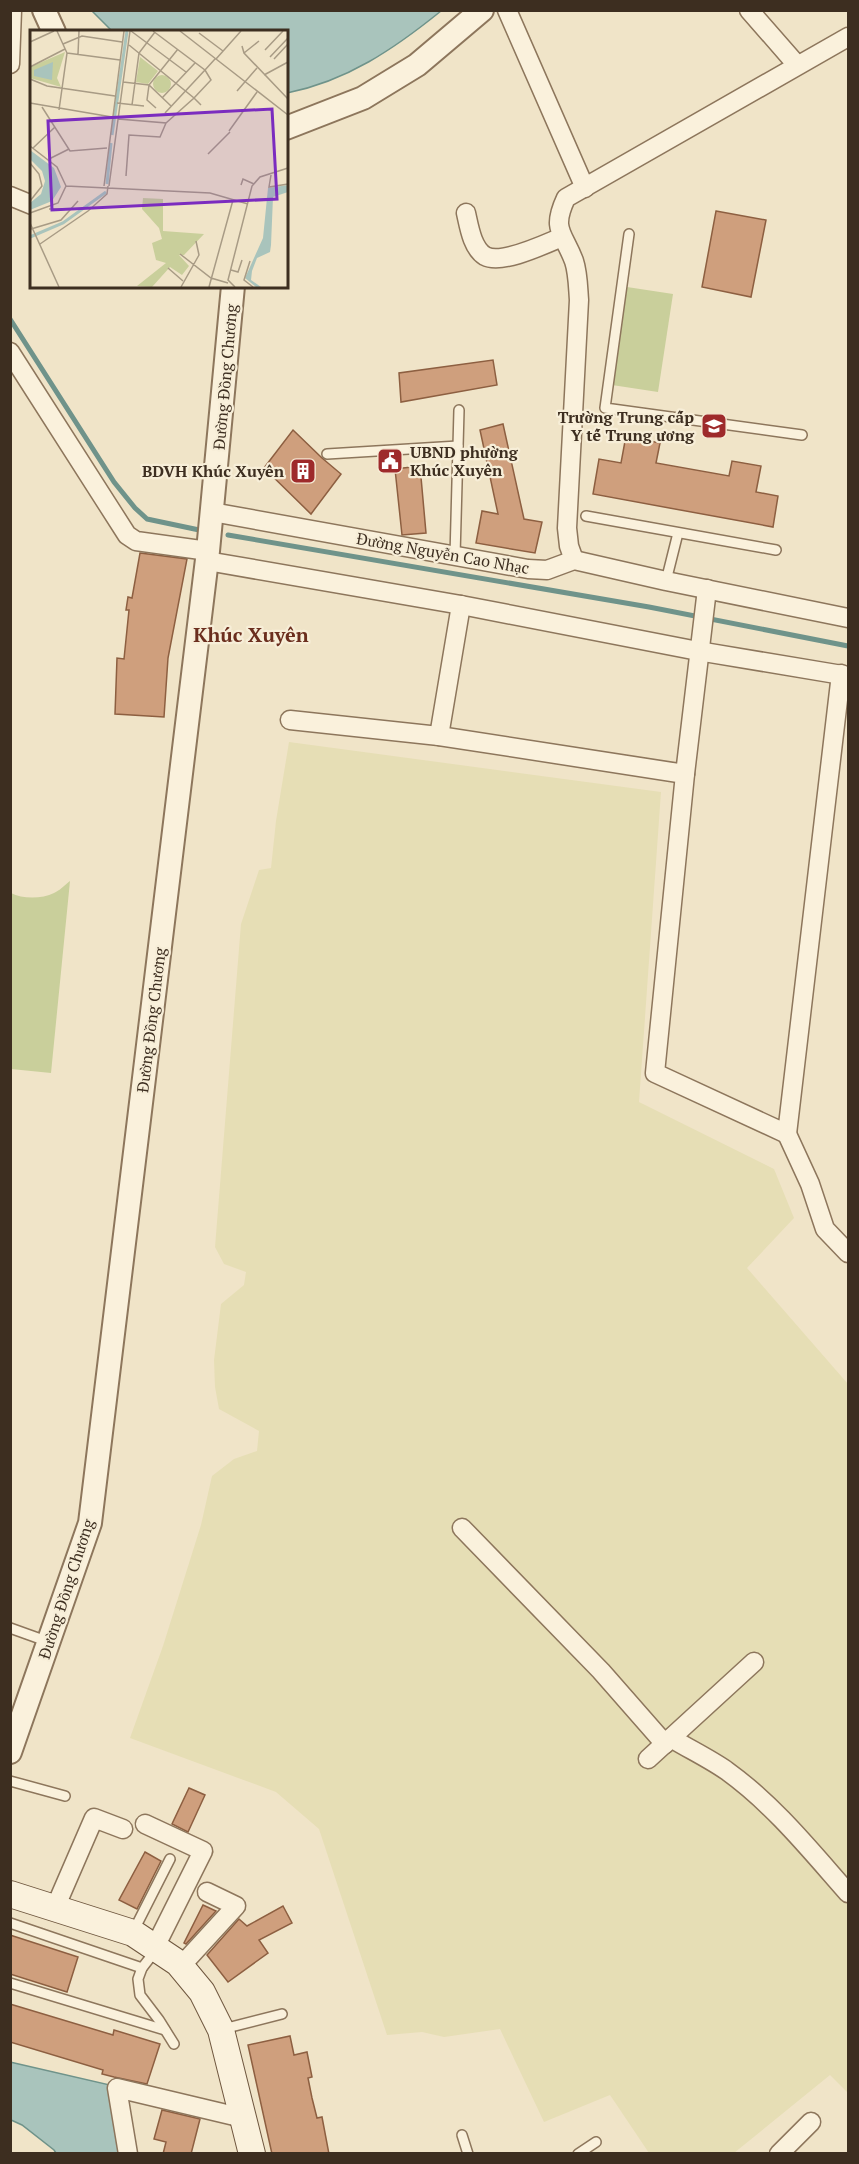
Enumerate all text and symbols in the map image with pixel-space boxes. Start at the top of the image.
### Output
inset map [30,30,288,288]
street label: Đường Đồng Chương [208,303,242,451]
place label: Trường Trung cấp Y tế Trung ương [558,406,695,446]
school or university icon: Trường Trung cấp Y tế Trung ương [699,411,729,441]
place label: UBND phường Khúc Xuyên [410,441,519,481]
public building icon: UBND phường Khúc Xuyên [375,446,405,476]
building icon: BDVH Khúc Xuyên [288,456,318,486]
place label: BDVH Khúc Xuyên [142,460,285,482]
street label: Đường Nguyễn Cao Nhạc [355,527,531,579]
district label: Khúc Xuyên [193,621,309,648]
street label: Đường Đồng Chương [131,946,171,1094]
street label: Đường Đồng Chương [33,1516,99,1662]

